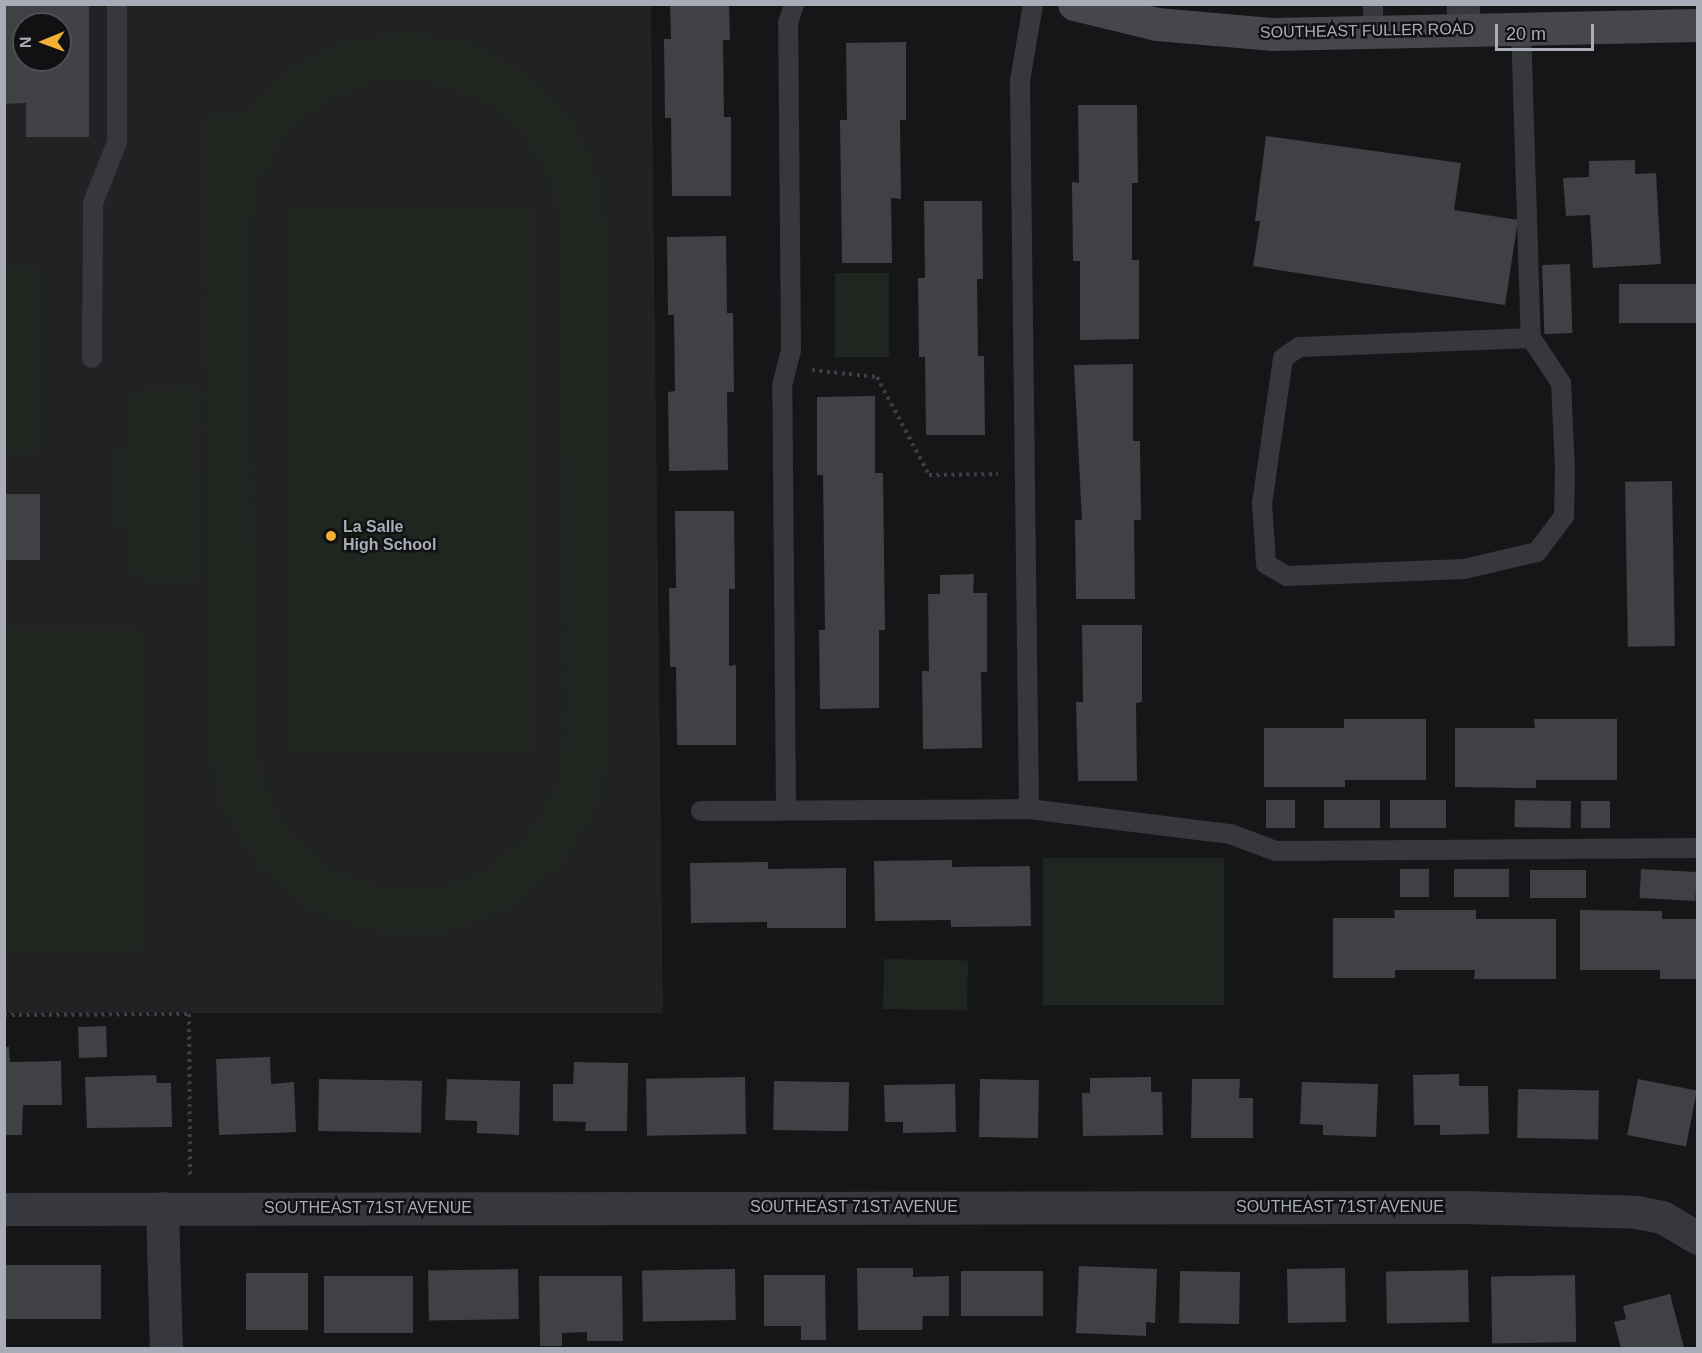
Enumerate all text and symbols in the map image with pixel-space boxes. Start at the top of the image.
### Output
north arrow [12,12,72,72]
scale bar [1498,12,1597,50]
street label: SOUTHEAST FULLER ROAD [1260,20,1474,42]
text: 20 m [1506,24,1546,44]
text: N [17,36,34,48]
place label: La Salle High School [343,517,436,555]
marker: La Salle High School [324,529,338,543]
street label: SOUTHEAST 71ST AVENUE [749,1197,959,1217]
street label: SOUTHEAST 71ST AVENUE [1235,1197,1445,1217]
street label: SOUTHEAST 71ST AVENUE [263,1198,473,1218]

